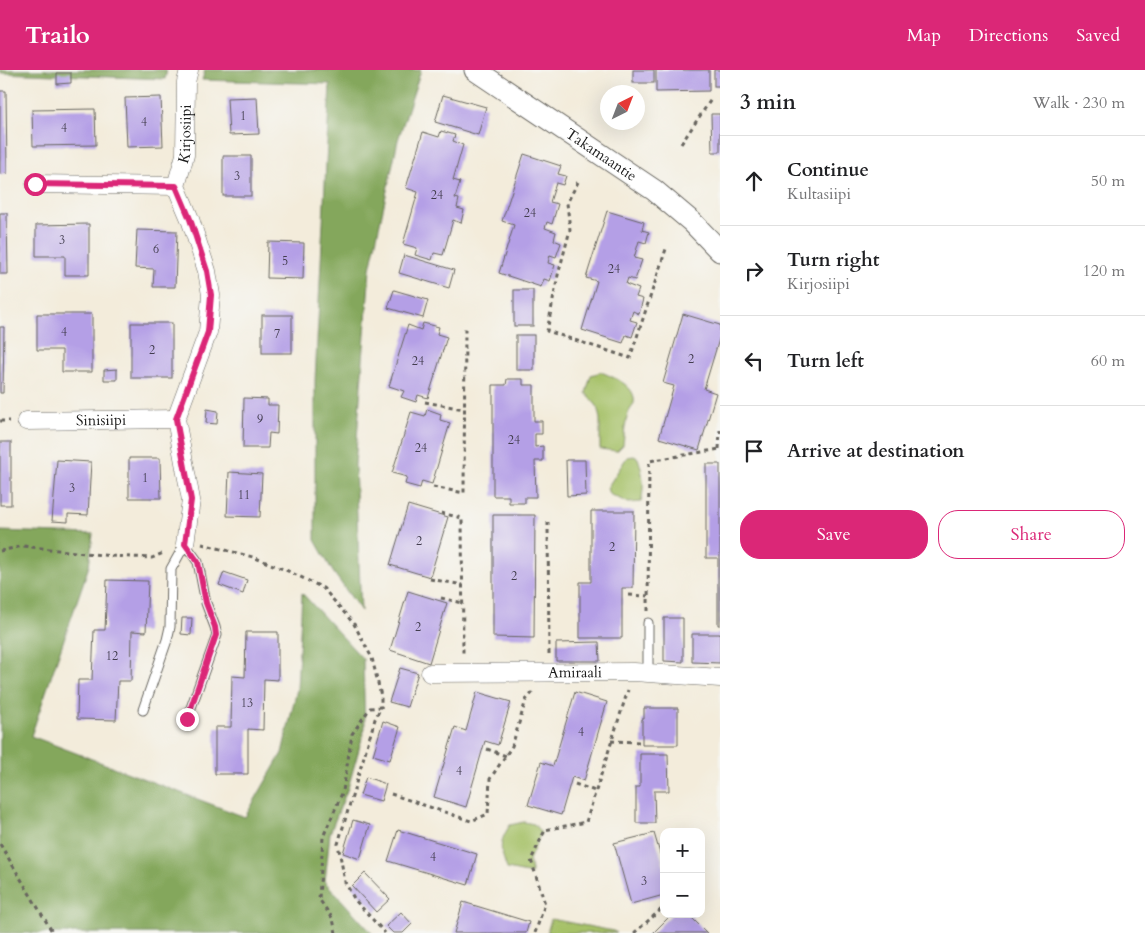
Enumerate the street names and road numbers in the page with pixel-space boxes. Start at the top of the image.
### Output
street label: Kirjosiipi [173,104,196,166]
street label: Takamaantie [562,124,641,186]
street label: Sinisiipi [76,410,126,430]
street label: Amiraali [548,662,602,682]

